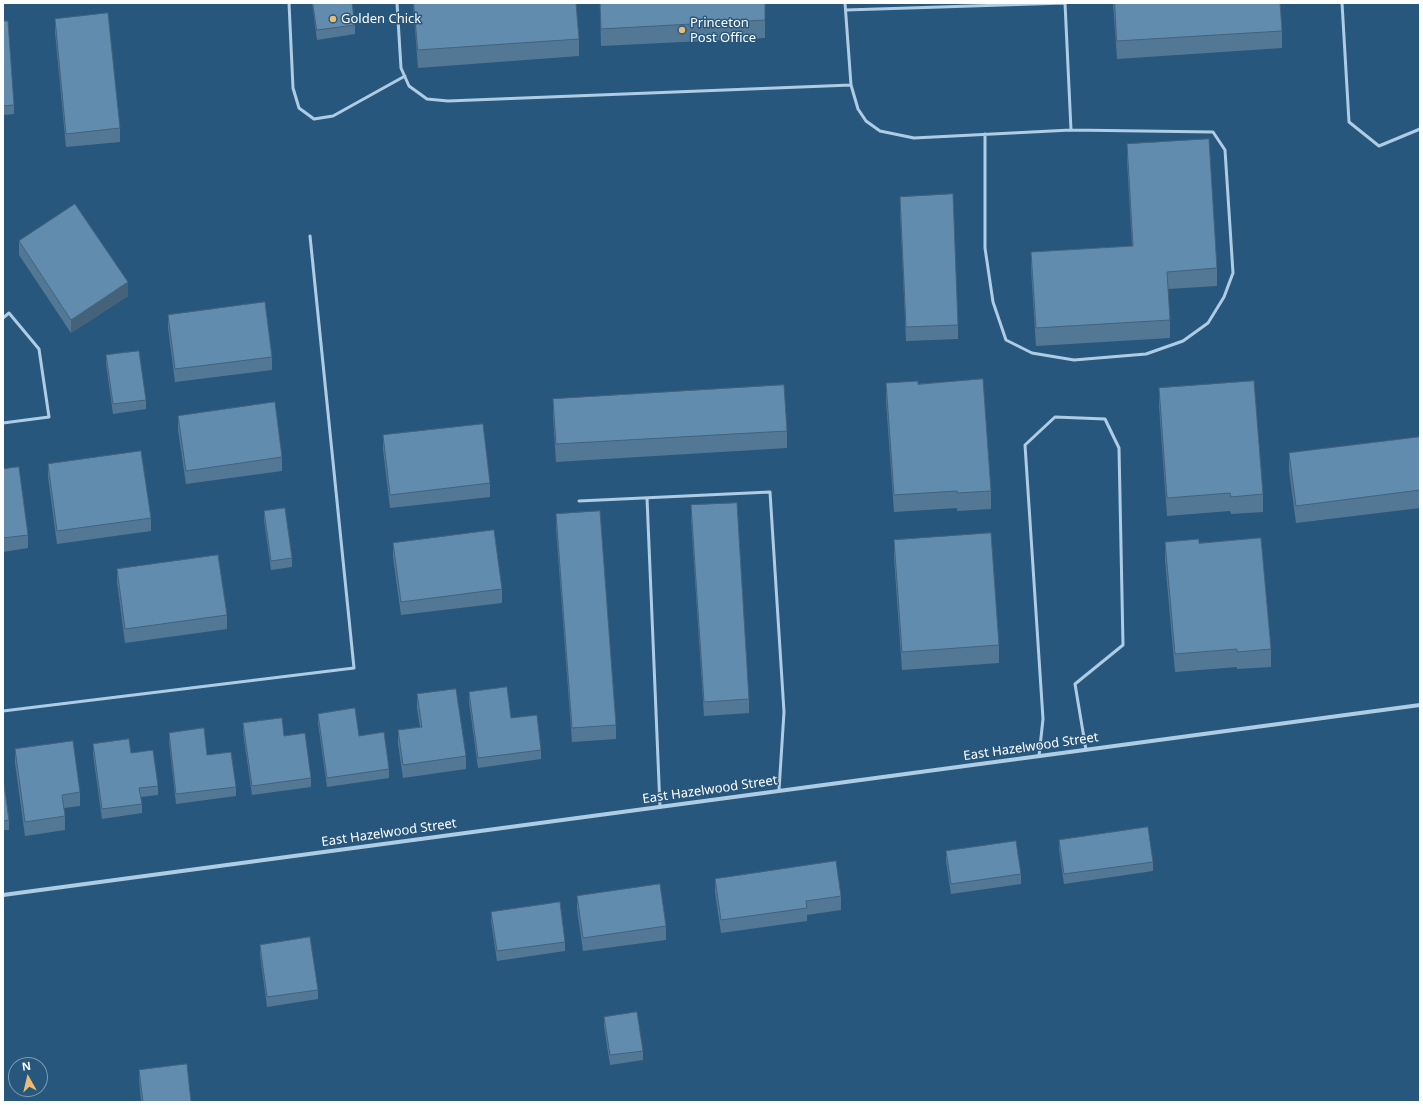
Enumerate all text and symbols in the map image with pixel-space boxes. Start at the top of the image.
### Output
place label: Golden Chick [341,11,421,27]
marker: Golden Chick [328,14,338,24]
place label: Princeton Post Office [690,15,756,46]
marker: Princeton Post Office [677,25,687,35]
street label: East Hazelwood Street [962,730,1100,764]
street label: East Hazelwood Street [641,773,779,807]
street label: East Hazelwood Street [320,816,458,850]
north arrow [8,1057,48,1097]
text: N [21,1058,32,1074]

